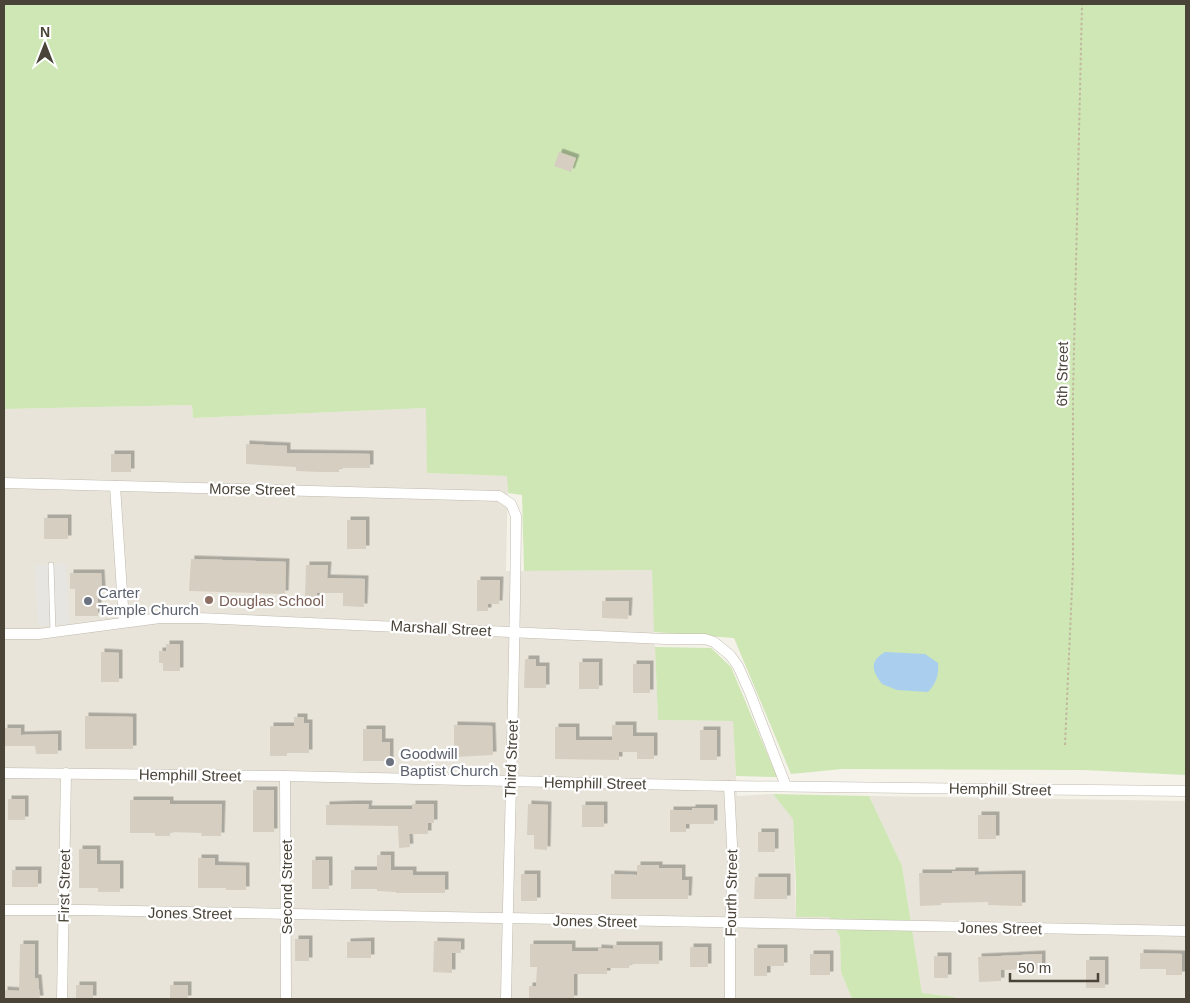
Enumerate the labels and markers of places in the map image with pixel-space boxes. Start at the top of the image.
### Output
place label: Carter Temple Church [98,584,199,618]
place label: Douglas School [219,592,324,609]
marker: Douglas School [203,594,215,606]
marker: Carter Temple Church [82,595,94,607]
place label: Goodwill Baptist Church [400,745,498,779]
marker: Goodwill Baptist Church [384,756,396,768]

